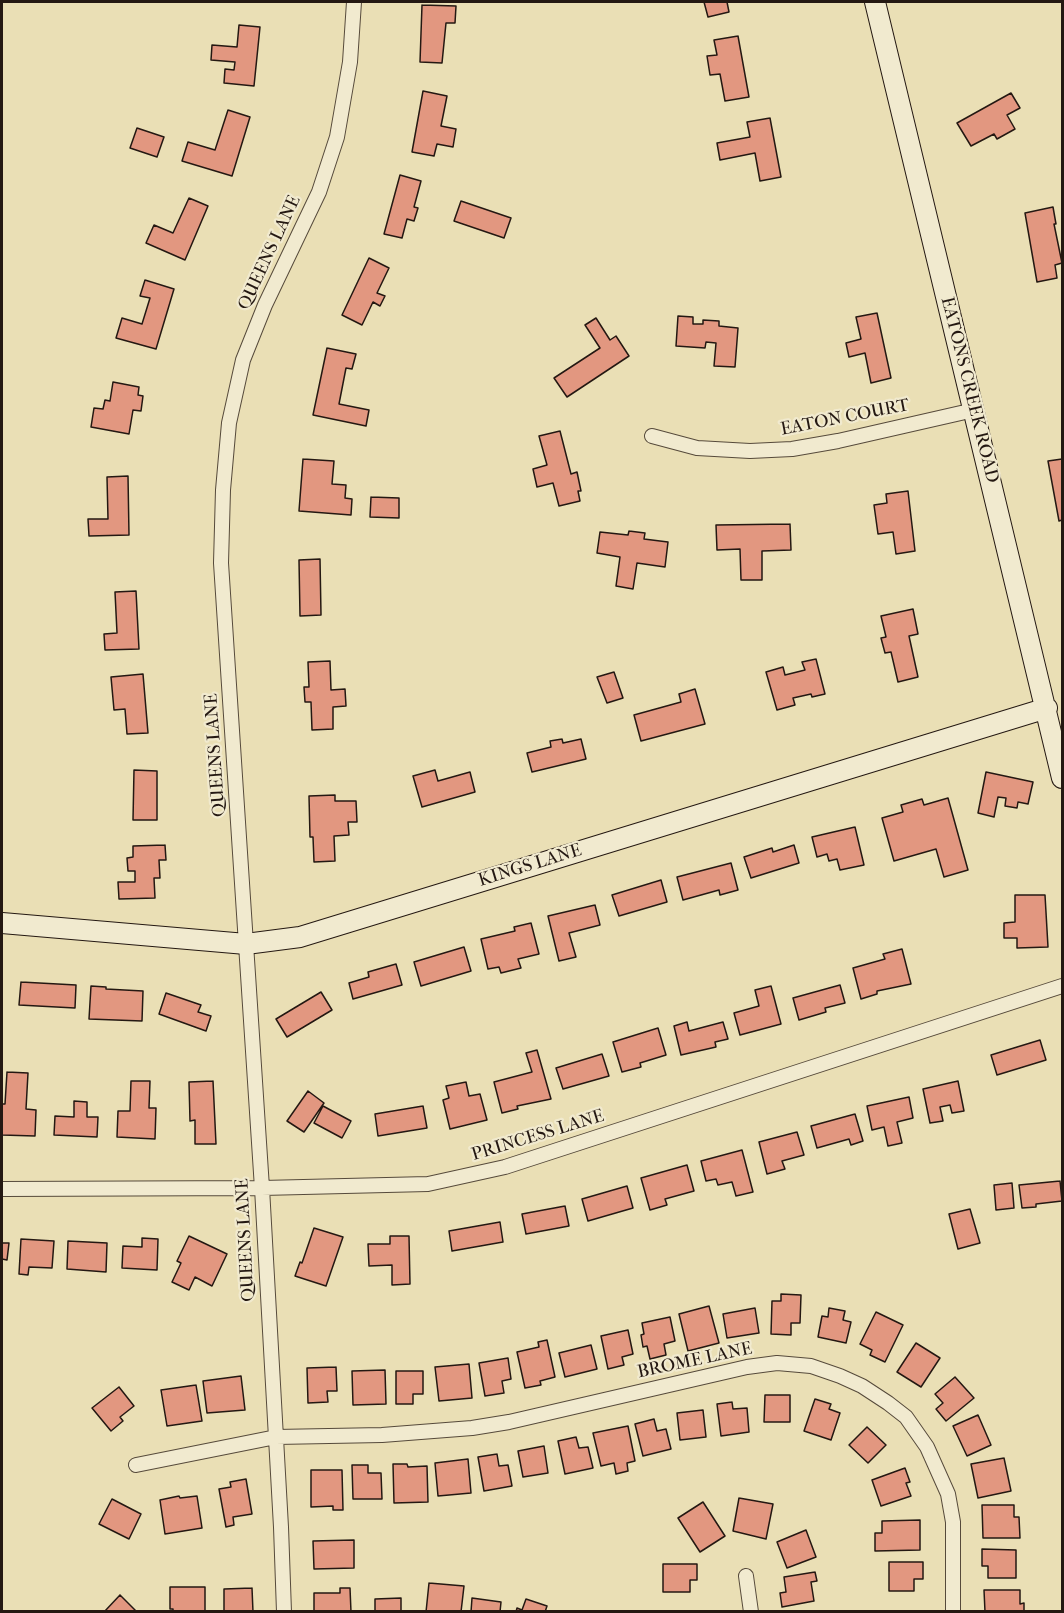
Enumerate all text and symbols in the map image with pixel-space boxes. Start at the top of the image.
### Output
street label: QUEENS LANE [234,192,306,314]
street label: EATONS CREEK ROAD [935,295,1003,485]
street label: EATON COURT [779,395,911,441]
street label: QUEENS LANE [201,692,231,818]
street label: KINGS LANE [476,840,584,892]
street label: PRINCESS LANE [469,1106,607,1166]
street label: QUEENS LANE [232,1178,260,1302]
street label: BROME LANE [636,1338,754,1384]

